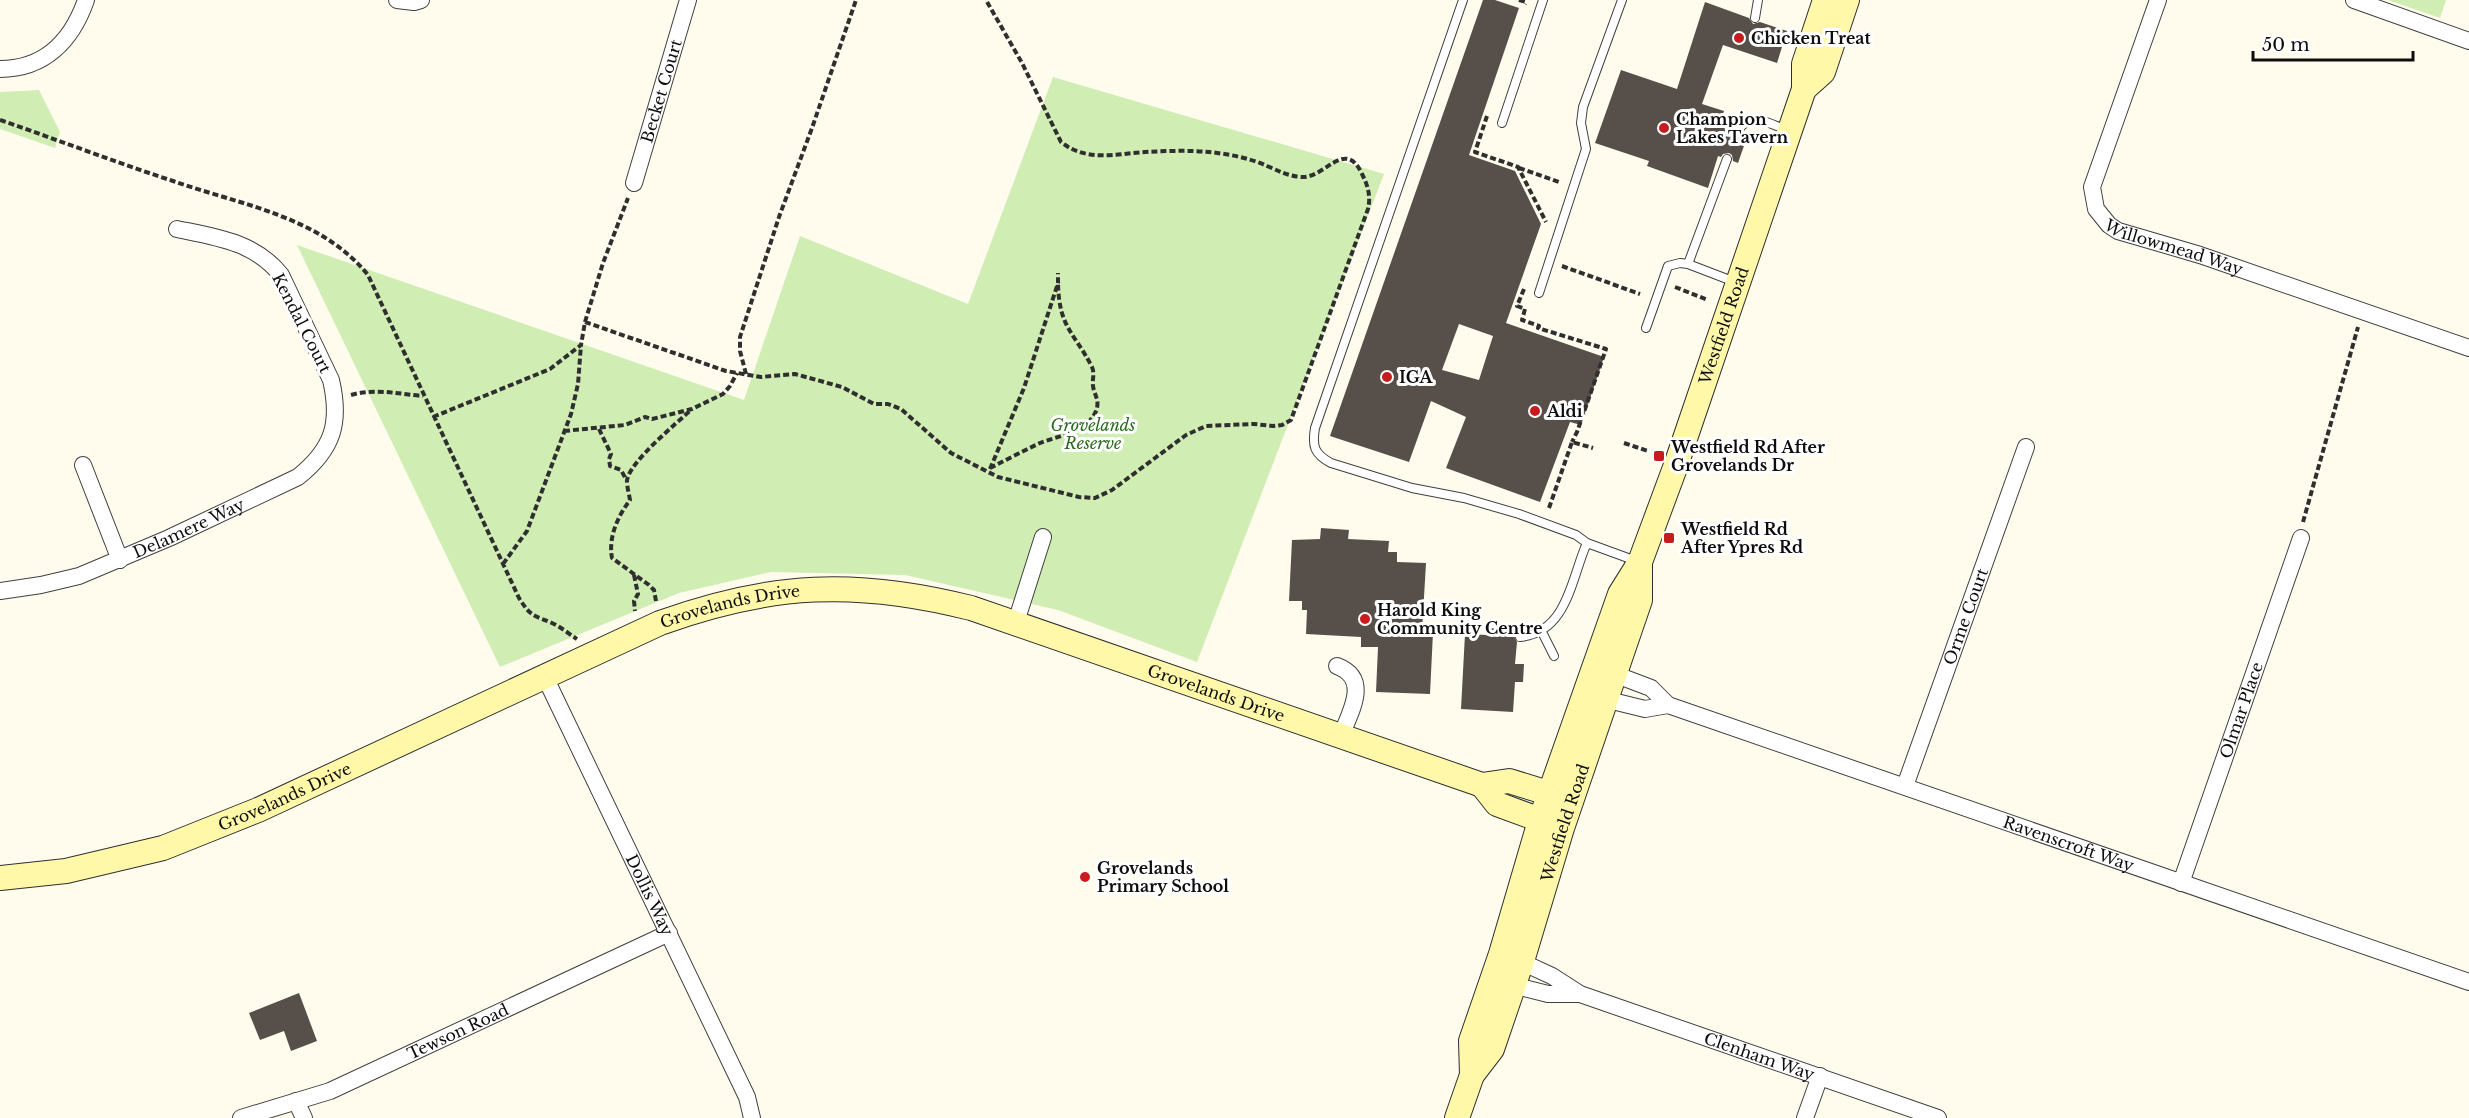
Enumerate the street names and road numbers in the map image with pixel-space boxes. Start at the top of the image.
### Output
street label: Becket Court [636,37,686,145]
street label: Willowmead Way [2100,214,2246,279]
street label: Westfield Road [1694,264,1753,388]
street label: Kendal Court [268,270,336,376]
street label: Delamere Way [130,494,248,562]
street label: Orme Court [1939,565,1992,668]
street label: Grovelands Drive [657,581,801,632]
street label: Olmar Place [2215,659,2267,761]
street label: Grovelands Drive [1145,660,1287,726]
street label: Grovelands Drive [215,758,354,835]
street label: Westfield Road [1536,761,1593,885]
street label: Ravenscroft Way [2000,812,2137,876]
street label: Dollis Way [622,851,678,940]
street label: Tewson Road [404,999,512,1064]
street label: Clenham Way [1701,1028,1818,1085]

